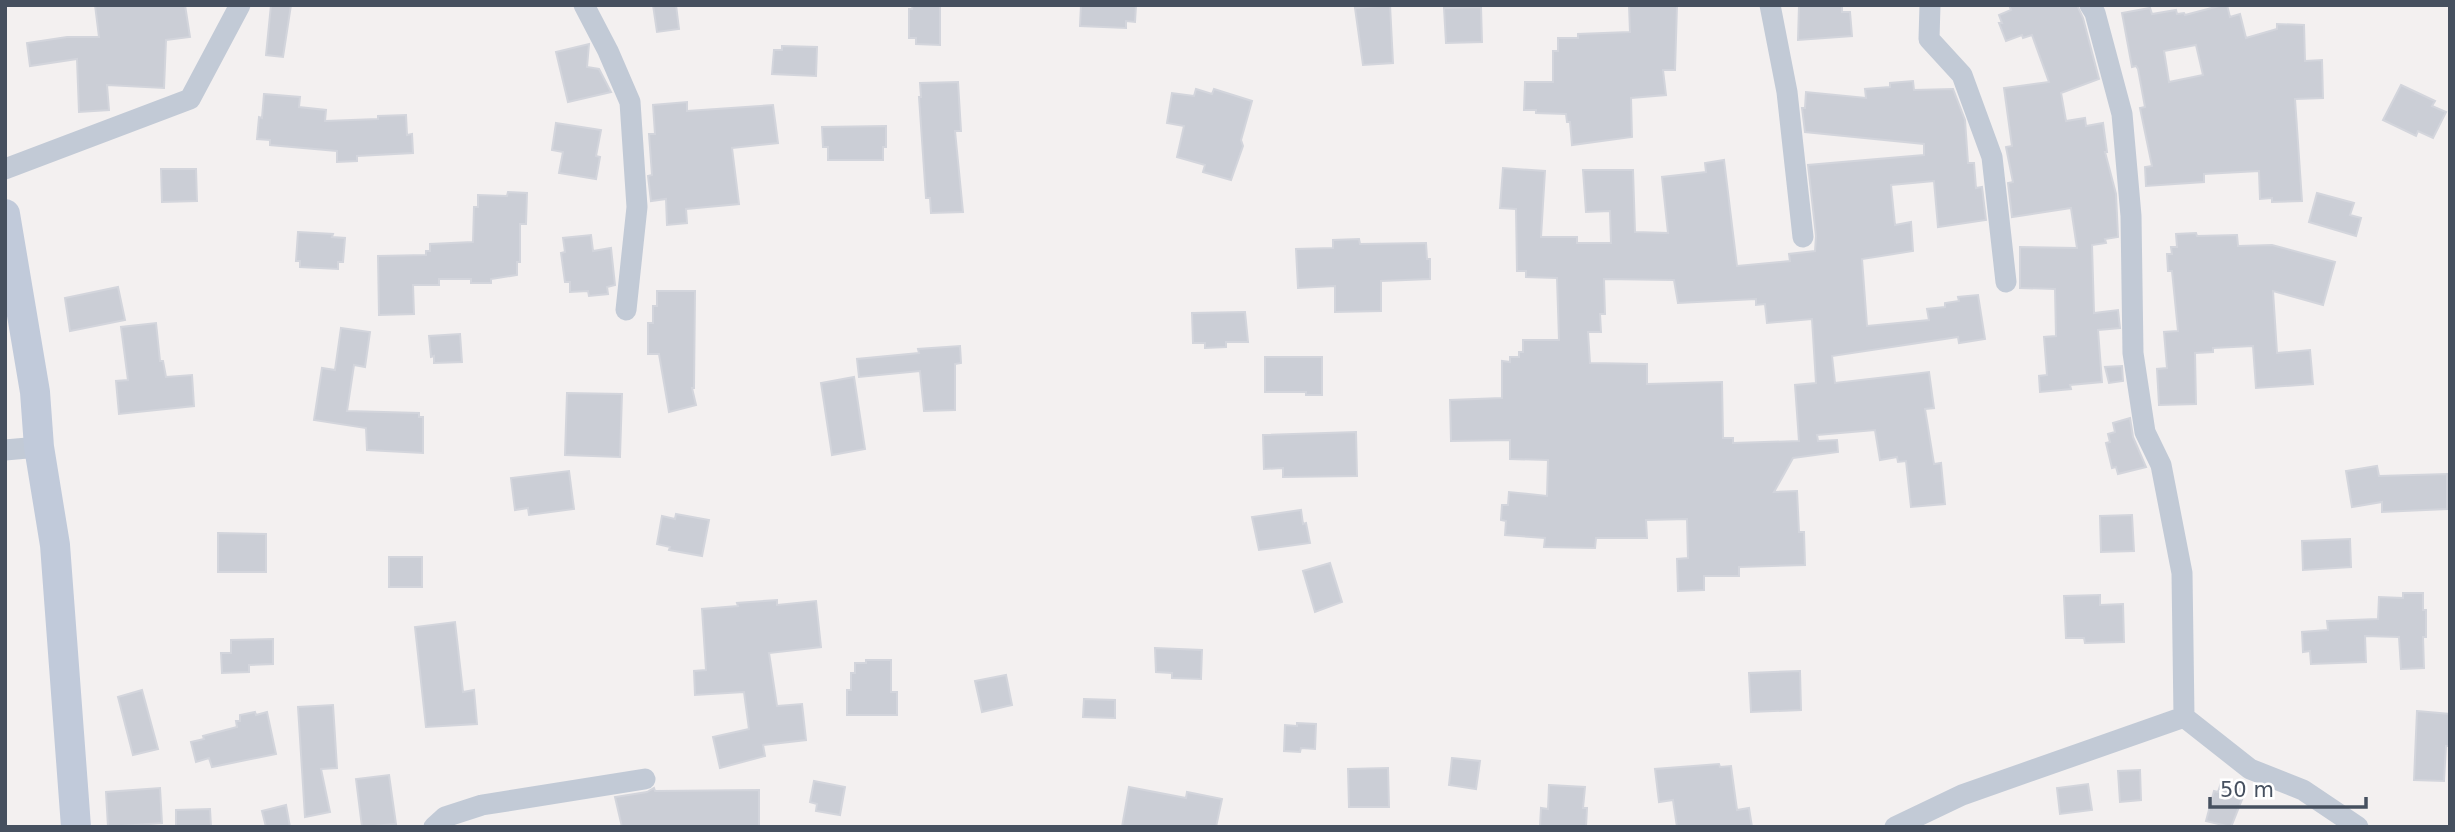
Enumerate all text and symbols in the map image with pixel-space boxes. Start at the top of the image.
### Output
scale bar [2210,766,2366,810]
text: 50 m [2220,778,2274,802]

